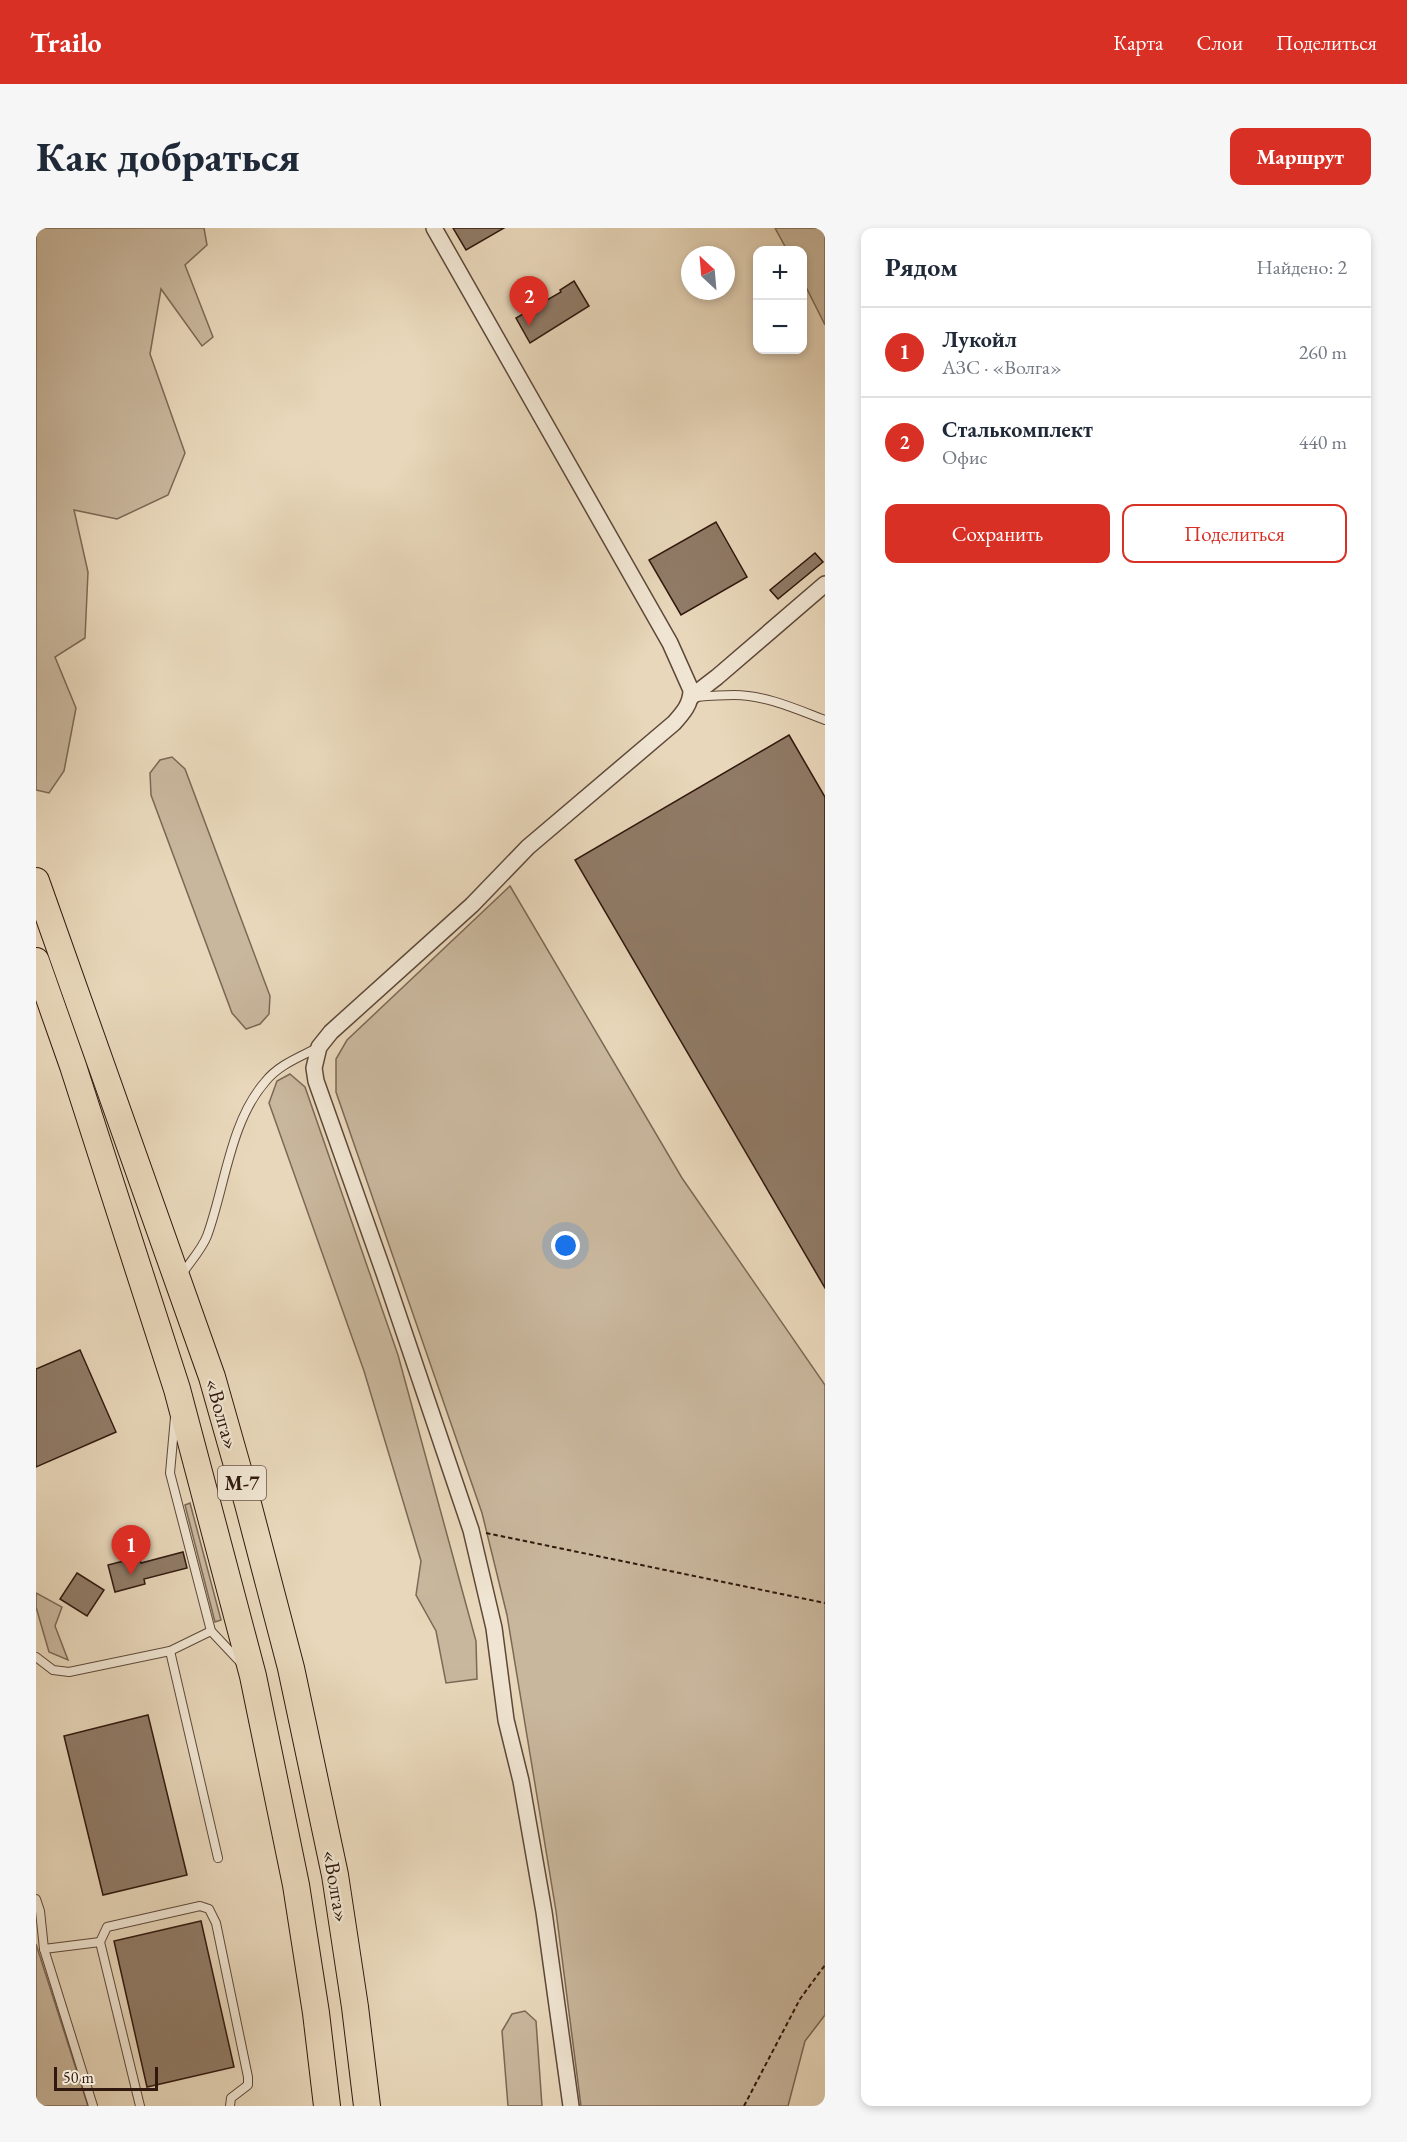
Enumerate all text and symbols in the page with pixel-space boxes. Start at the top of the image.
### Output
text: Trailo [30,24,102,60]
text: Карта [1113,29,1163,56]
text: Слои [1196,29,1243,56]
text: Поделиться [1276,29,1377,56]
button: Маршрут [1230,128,1371,185]
text: Как добраться [36,129,300,184]
north arrow [681,246,735,300]
map controls [753,246,807,354]
button: + [753,246,807,300]
text: Рядом [885,250,958,284]
text: Найдено: 2 [1256,254,1347,280]
pin: 2 [510,276,548,326]
button: − [753,300,807,354]
text: Лукойл [942,325,1017,354]
text: 1 [899,339,910,365]
text: 260 m [1299,339,1347,365]
text: АЗС · «Волга» [942,354,1062,380]
text: Сталькомплект [942,415,1093,444]
text: 2 [899,429,910,455]
text: 440 m [1299,429,1347,455]
text: Офис [942,444,988,470]
button: Сохранить [885,504,1110,563]
button: Поделиться [1122,504,1347,563]
your location [551,1231,580,1260]
street label: «Волга» [199,1375,246,1453]
road number: М-7 [218,1466,266,1500]
pin: 1 [112,1526,151,1575]
street label: «Волга» [317,1848,356,1924]
scale bar [54,2064,158,2092]
text: 50 m [63,2067,94,2088]

